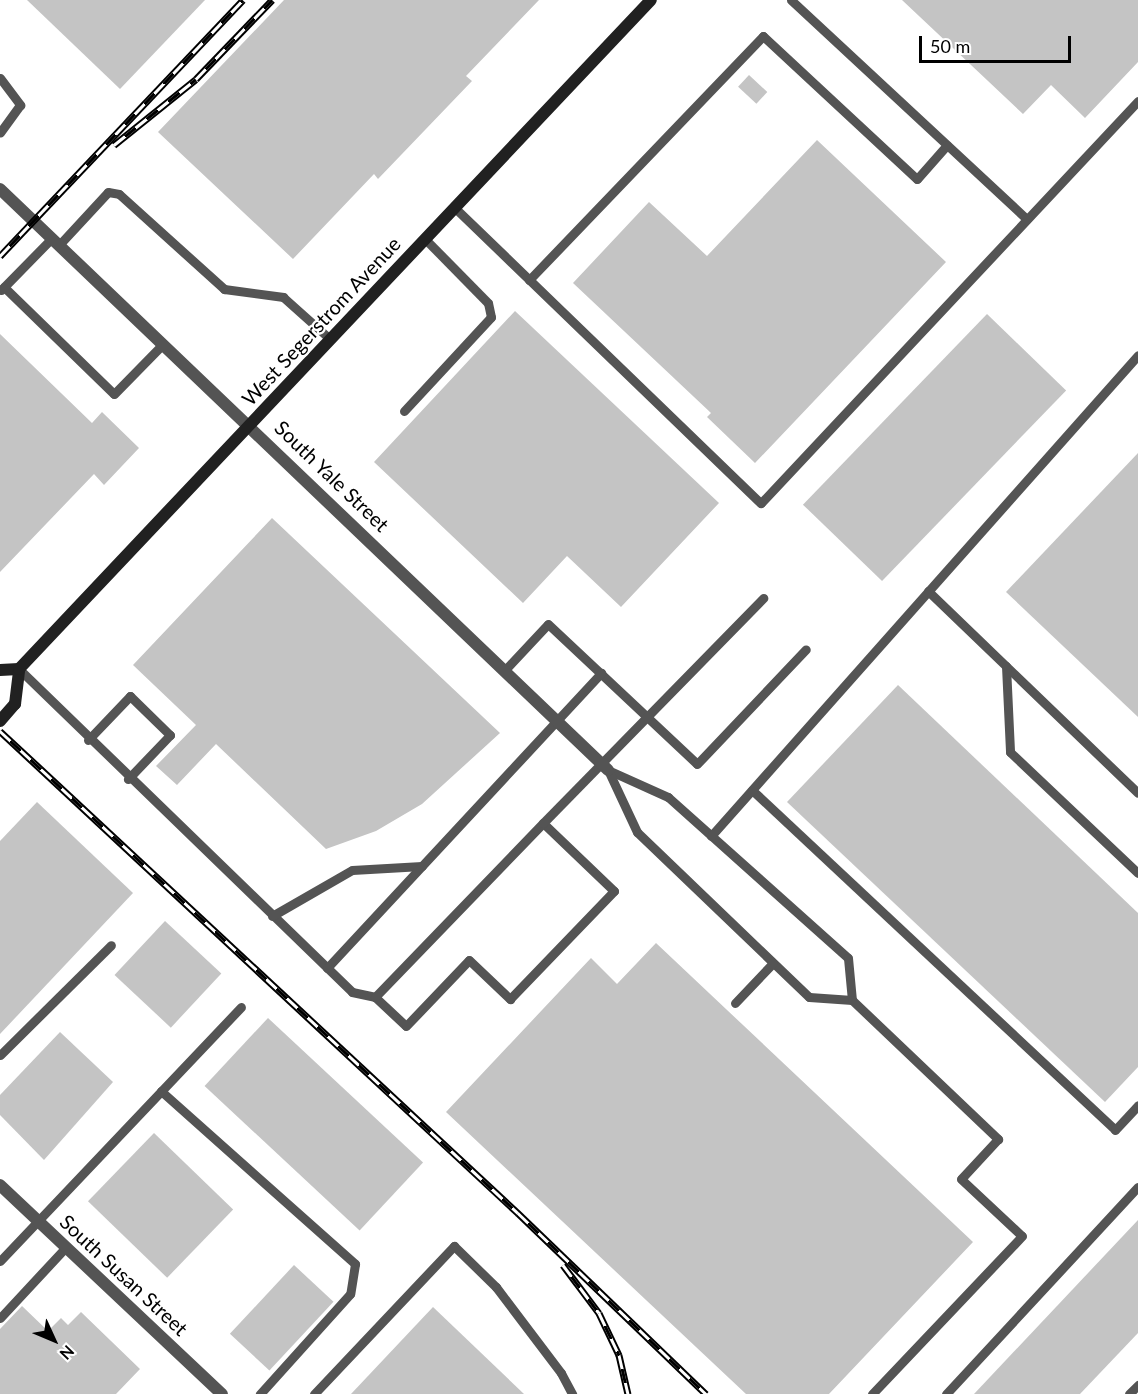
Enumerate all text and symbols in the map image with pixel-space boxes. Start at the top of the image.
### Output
scale bar [922,24,1074,62]
text: 50 m [930,35,970,57]
street label: West Segerstrom Avenue [236,232,406,410]
street label: South Yale Street [270,415,394,537]
street label: South Susan Street [55,1210,193,1340]
north arrow [24,1310,84,1370]
text: N [56,1342,78,1364]

